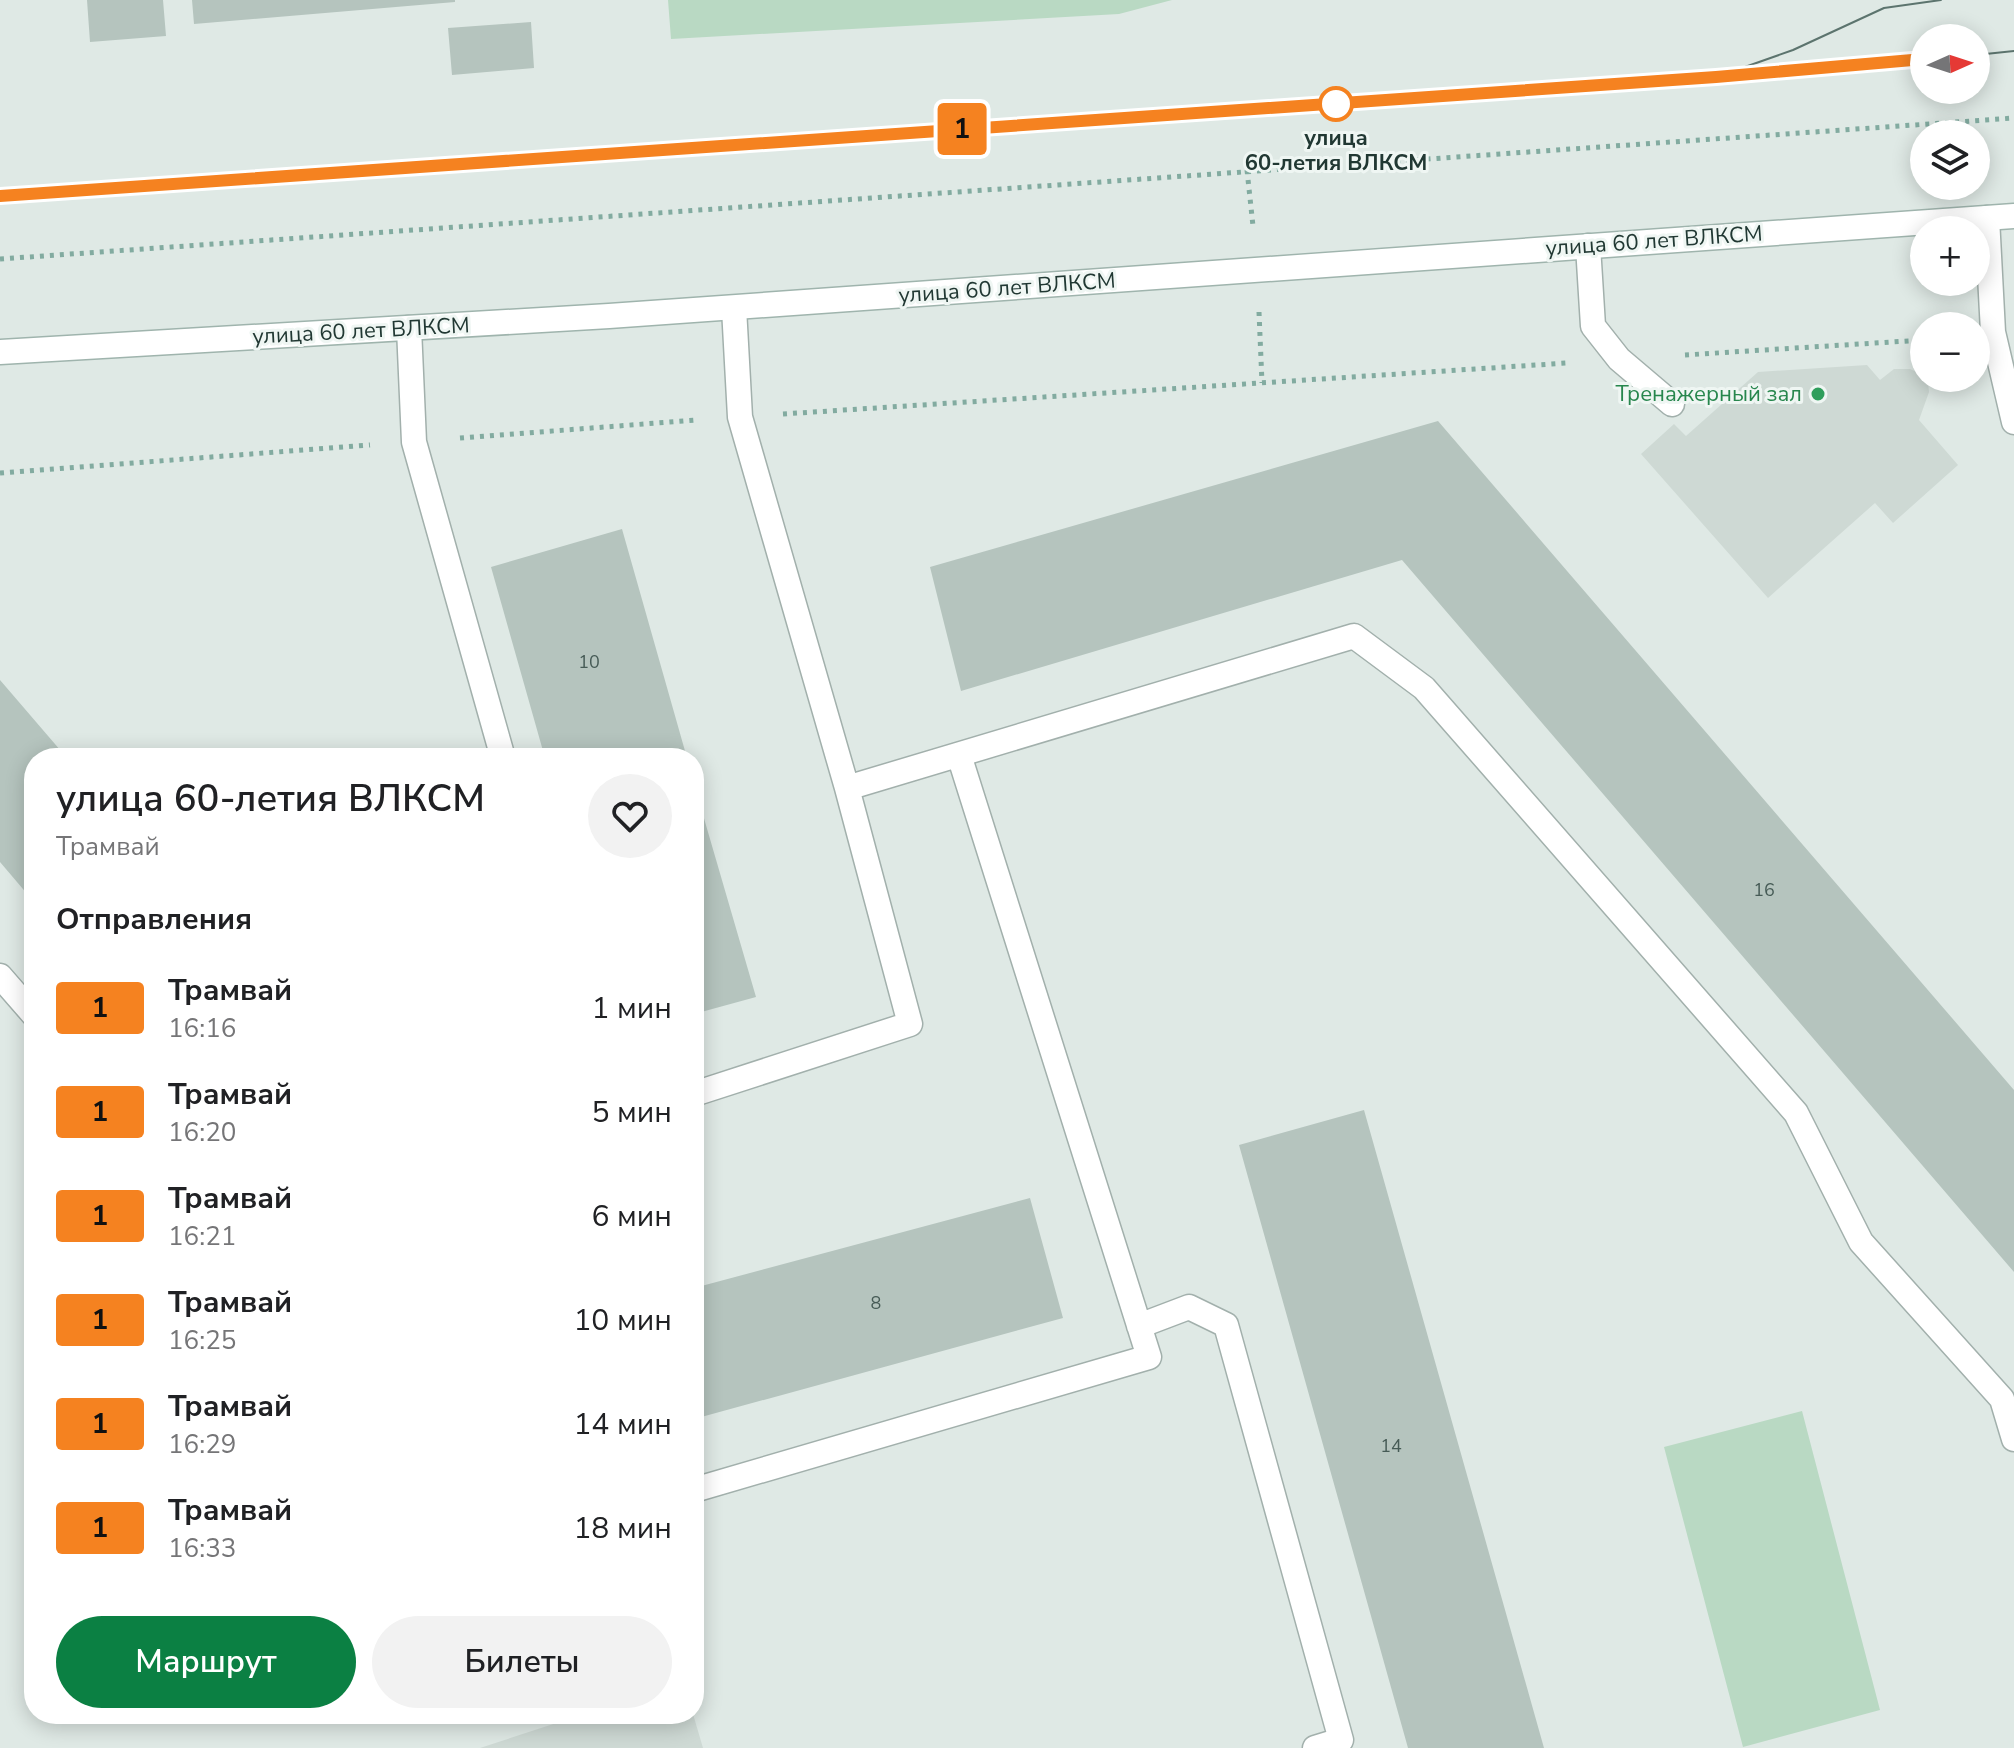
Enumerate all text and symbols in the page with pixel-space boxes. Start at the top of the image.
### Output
north arrow [1910,24,1990,104]
map controls [1910,24,1990,392]
marker: улица 60-летия ВЛКСМ [1319,87,1353,121]
line badge: 1 [936,103,988,155]
text: 1 [954,110,970,148]
button: layers [1910,120,1990,200]
place label: улица 60-летия ВЛКСМ [1245,123,1427,178]
button: + [1910,216,1990,296]
street label: улица 60 лет ВЛКСМ [1544,218,1764,264]
street label: улица 60 лет ВЛКСМ [897,265,1117,311]
street label: улица 60 лет ВЛКСМ [252,310,470,352]
button: − [1910,312,1990,392]
place label: Тренажерный зал [1616,379,1802,409]
marker: Тренажерный зал [1809,385,1827,403]
house number: 10 [578,650,600,674]
text: улица 60-летия ВЛКСМ [56,773,485,824]
button: heart [588,774,672,858]
text: Трамвай [56,829,160,864]
house number: 16 [1753,878,1775,902]
text: Отправления [56,899,252,940]
text: Трамвай [168,970,292,1011]
text: 1 мин [591,988,672,1029]
text: 1 [92,989,108,1027]
text: 16:16 [168,1011,236,1046]
text: Трамвай [168,1074,292,1115]
text: 5 мин [591,1092,672,1133]
text: 1 [92,1093,108,1131]
text: 16:20 [168,1115,236,1150]
text: Трамвай [168,1178,292,1219]
text: 6 мин [591,1196,672,1237]
text: 1 [92,1197,108,1235]
text: 16:21 [168,1219,236,1254]
text: Трамвай [168,1282,292,1323]
house number: 8 [871,1291,881,1315]
text: 10 мин [573,1300,672,1341]
text: 1 [92,1301,108,1339]
text: 16:25 [168,1323,236,1358]
text: Трамвай [168,1386,292,1427]
text: 14 мин [573,1404,672,1445]
text: 1 [92,1405,108,1443]
text: 16:29 [168,1427,236,1462]
house number: 14 [1380,1434,1402,1458]
text: Трамвай [168,1490,292,1531]
text: 18 мин [573,1508,672,1549]
text: 1 [92,1509,108,1547]
text: 16:33 [168,1531,236,1566]
button: Маршрут [56,1616,356,1708]
button: Билеты [372,1616,672,1708]

